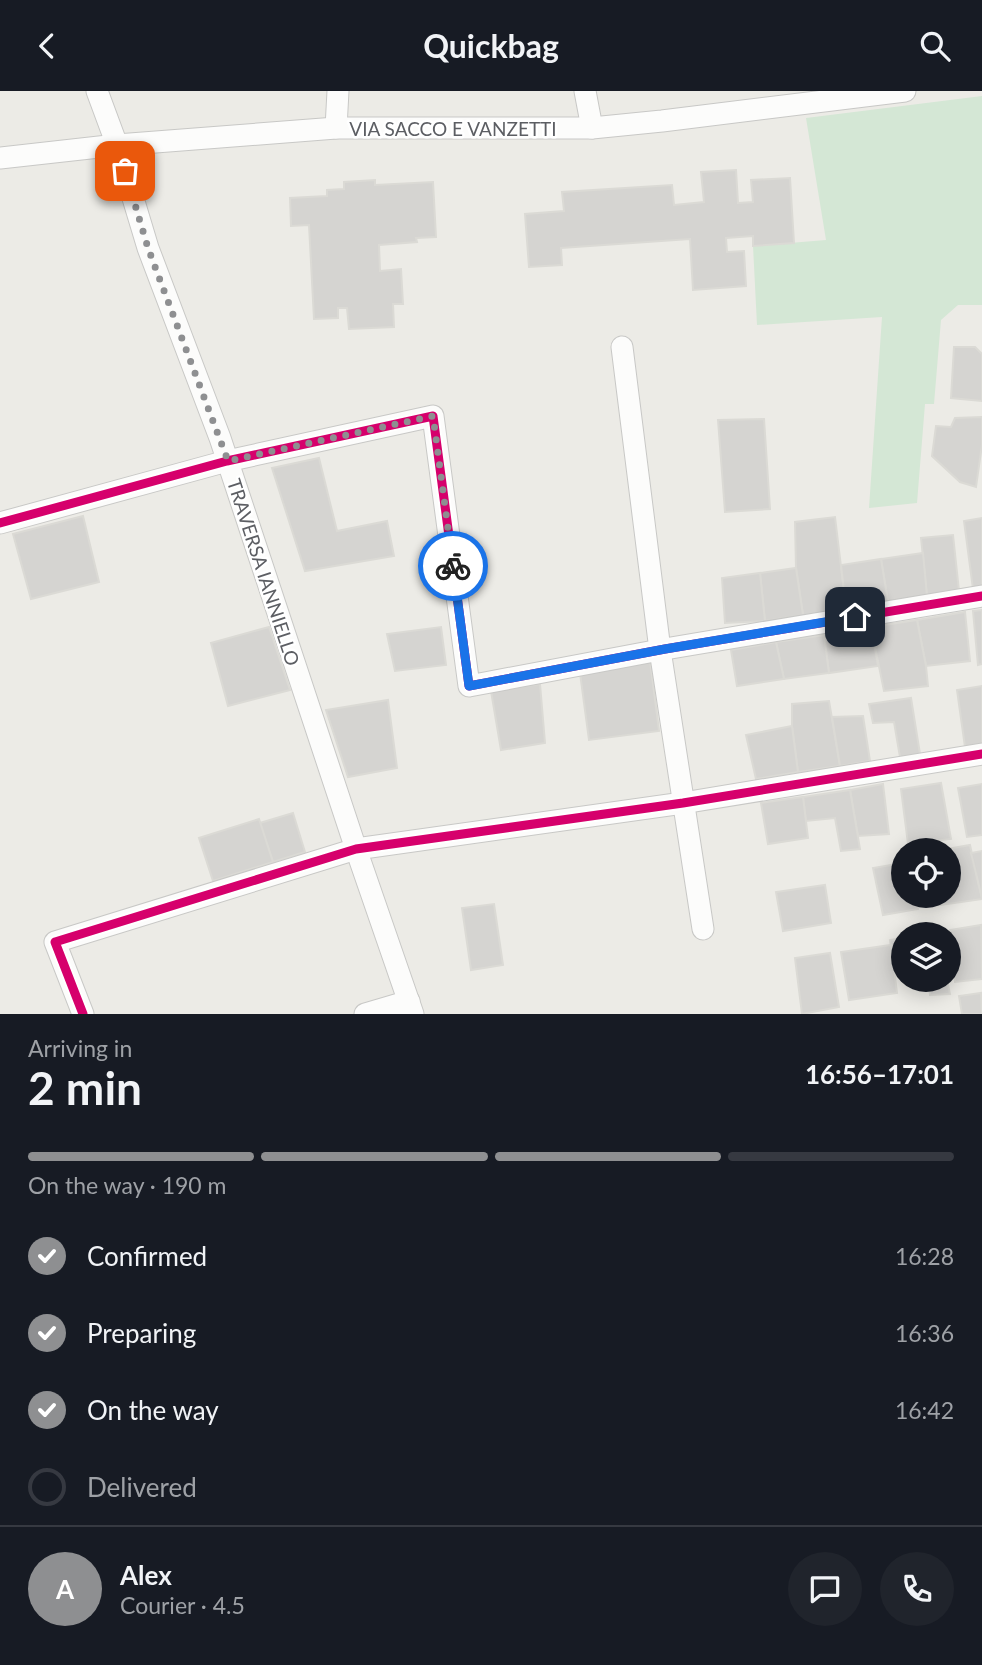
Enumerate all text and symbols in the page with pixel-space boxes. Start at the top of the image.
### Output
text: Quickbag [423,26,559,65]
icon: back [28,27,66,65]
icon: search [916,27,954,65]
street label: VIA SACCO E VANZETTI [349,117,557,140]
pin [95,141,155,201]
icon: bag [106,152,144,190]
street label: TRAVERSA IANNIELLO [223,476,305,668]
courier [418,531,488,601]
icon: bike [434,547,472,585]
pin [825,587,885,647]
icon: home [836,598,874,636]
map controls [891,838,961,992]
button: locate [891,838,961,908]
button: layers [891,922,961,992]
text: Arriving in [28,1034,132,1062]
text: 16:56–17:01 [805,1058,954,1090]
text: 2 min [28,1060,142,1115]
text: On the way · 190 m [28,1171,227,1199]
icon: check [28,1237,66,1275]
text: Confirmed [87,1240,207,1272]
text: 16:28 [895,1242,954,1270]
icon: check [28,1314,66,1352]
text: Preparing [87,1317,196,1349]
text: 16:36 [895,1319,954,1347]
icon: check [28,1391,66,1429]
text: On the way [87,1394,219,1426]
text: 16:42 [895,1396,954,1424]
text: Delivered [87,1471,197,1503]
button: chat [788,1552,862,1626]
button: phone [880,1552,954,1626]
text: Alex [120,1559,172,1591]
text: A [56,1573,74,1605]
text: Courier · 4.5 [120,1591,245,1619]

